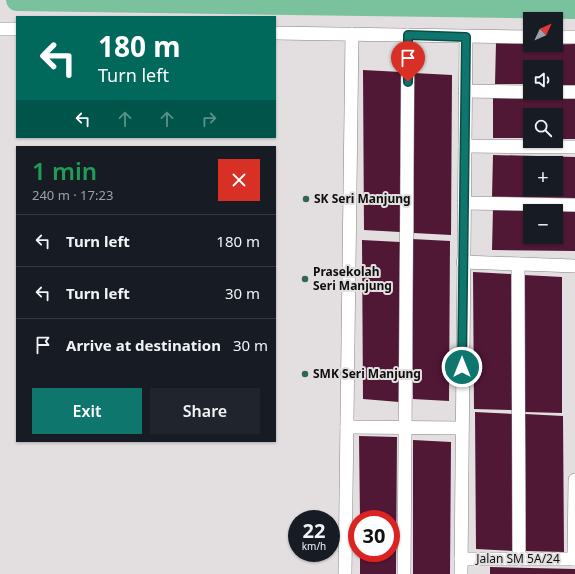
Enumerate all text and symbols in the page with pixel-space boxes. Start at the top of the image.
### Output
north arrow [523,12,563,52]
map controls [523,12,563,244]
text: 180 m [98,27,181,65]
icon: left [32,32,84,84]
pin [391,41,425,82]
icon: arrive [397,47,419,69]
button: sound [523,60,563,100]
text: Turn left [98,63,169,87]
icon: left [72,108,94,130]
icon: ahead [114,108,136,130]
icon: ahead [156,108,178,130]
icon: right [198,108,220,130]
button: search [523,108,563,148]
text: 1 min [32,154,97,187]
button: + [523,156,563,196]
button: close [218,159,260,201]
text: 240 m · 17:23 [32,186,113,204]
place label: SK Seri Manjung [314,190,411,207]
marker: SK Seri Manjung [301,194,311,204]
button: − [523,204,563,244]
icon: left [32,230,54,252]
text: Turn left [66,231,130,251]
text: 180 m [216,231,260,251]
place label: Prasekolah Seri Manjung [313,263,392,294]
marker: Prasekolah Seri Manjung [300,274,310,284]
icon: left [32,282,54,304]
text: Turn left [66,283,130,303]
text: 30 m [225,283,260,303]
icon: arrive [32,334,54,356]
text: Arrive at destination [66,335,221,355]
text: 30 m [233,335,268,355]
position arrow [441,346,483,388]
place label: SMK Seri Manjung [313,365,421,382]
marker: SMK Seri Manjung [300,369,310,379]
button: Exit [32,388,142,434]
button: Share [150,388,260,434]
speed limit sign: 30 [348,510,400,562]
text: 22 [303,517,325,544]
text: km/h [302,539,326,553]
street label: Jalan SM 5A/24 [475,550,560,567]

